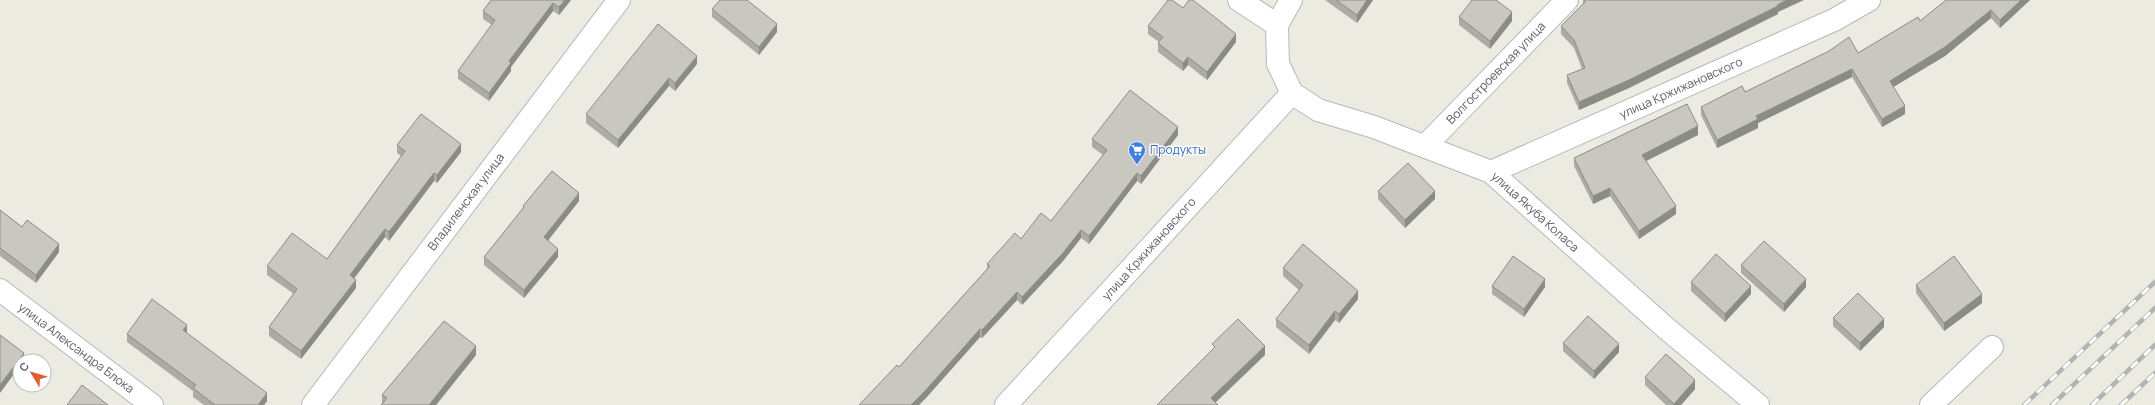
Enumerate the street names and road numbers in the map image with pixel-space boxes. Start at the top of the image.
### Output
street label: Волгостроевская улица [1442,18,1549,128]
street label: улица Кржижановского [1617,53,1745,122]
street label: Владиленская улица [423,149,508,254]
street label: улица Якуба Коласа [1488,168,1583,256]
street label: улица Кржижановского [1098,194,1199,304]
street label: улица Александра Блока [15,298,138,397]

